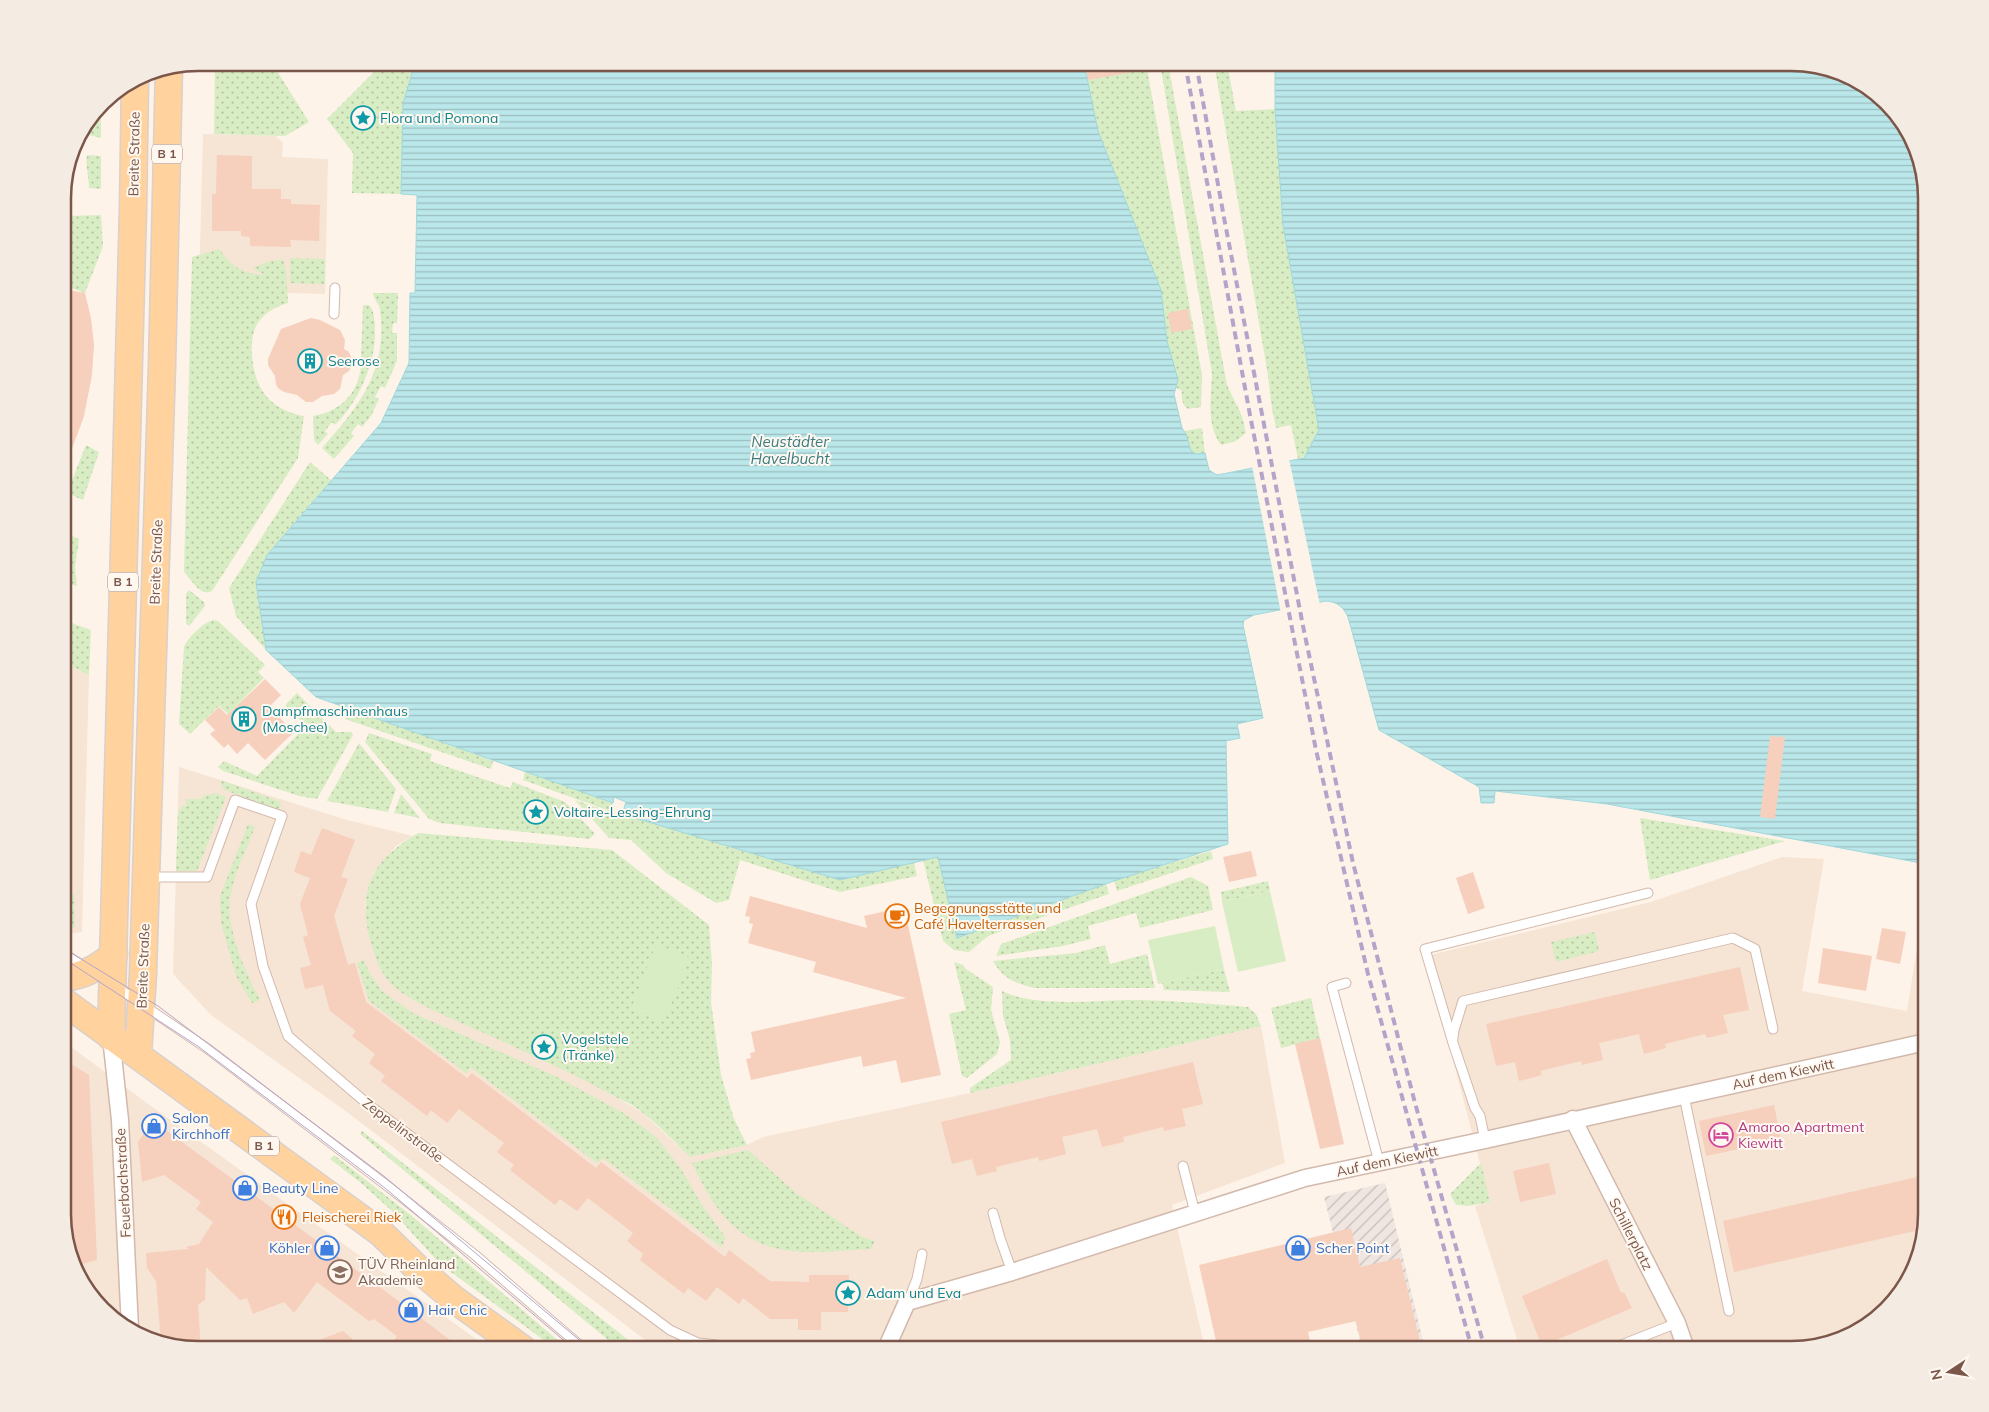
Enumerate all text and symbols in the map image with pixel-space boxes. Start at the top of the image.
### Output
place icon: Flora und Pomona [350,105,376,131]
place label: Flora und Pomona [380,109,498,127]
street label: Breite Straße [124,111,144,197]
road number: B 1 [152,144,182,164]
building icon: Seerose [297,348,323,374]
place label: Seerose [328,352,380,370]
water label: Neustädter Havelbucht [750,432,830,468]
street label: Breite Straße [146,519,166,605]
road number: B 1 [108,572,138,592]
place label: Dampfmaschinenhaus (Moschee) [262,702,408,736]
building icon: Dampfmaschinenhaus (Moschee) [231,706,257,732]
place icon: Voltaire-Lessing-Ehrung [523,799,549,825]
place label: Voltaire-Lessing-Ehrung [554,803,711,821]
place label: Begegnungsstätte und Café Havelterrassen [914,899,1061,933]
cafe icon: Begegnungsstätte und Café Havelterrassen [884,903,910,929]
street label: Breite Straße [133,923,153,1009]
place label: Vogelstele (Tränke) [562,1030,629,1064]
place icon: Vogelstele (Tränke) [531,1034,557,1060]
street label: Auf dem Kiewitt [1730,1054,1836,1094]
street label: Zeppelinstraße [359,1094,447,1166]
place label: Salon Kirchhoff [172,1109,230,1143]
shop icon: Salon Kirchhoff [141,1113,167,1139]
place label: Amaroo Apartment Kiewitt [1738,1118,1864,1152]
hotel icon: Amaroo Apartment Kiewitt [1708,1122,1734,1148]
street label: Feuerbachstraße [111,1128,135,1238]
road number: B 1 [249,1136,279,1156]
street label: Auf dem Kiewitt [1334,1141,1440,1181]
shop icon: Beauty Line [232,1175,258,1201]
place label: Beauty Line [262,1179,338,1197]
street label: Schillerplatz [1605,1195,1657,1273]
restaurant icon: Fleischerei Riek [271,1204,297,1230]
place label: Fleischerei Riek [302,1208,402,1226]
shop icon: Köhler [314,1235,340,1261]
shop icon: Scher Point [1285,1235,1311,1261]
place label: Köhler [269,1239,311,1257]
place label: Scher Point [1316,1239,1390,1257]
place label: TÜV Rheinland Akademie [358,1255,455,1289]
school or university icon: TÜV Rheinland Akademie [327,1259,353,1285]
place icon: Adam und Eva [835,1280,861,1306]
place label: Adam und Eva [866,1284,961,1302]
shop icon: Hair Chic [398,1297,424,1323]
place label: Hair Chic [428,1301,487,1319]
north arrow [1924,1347,1974,1397]
text: N [1926,1368,1946,1382]

